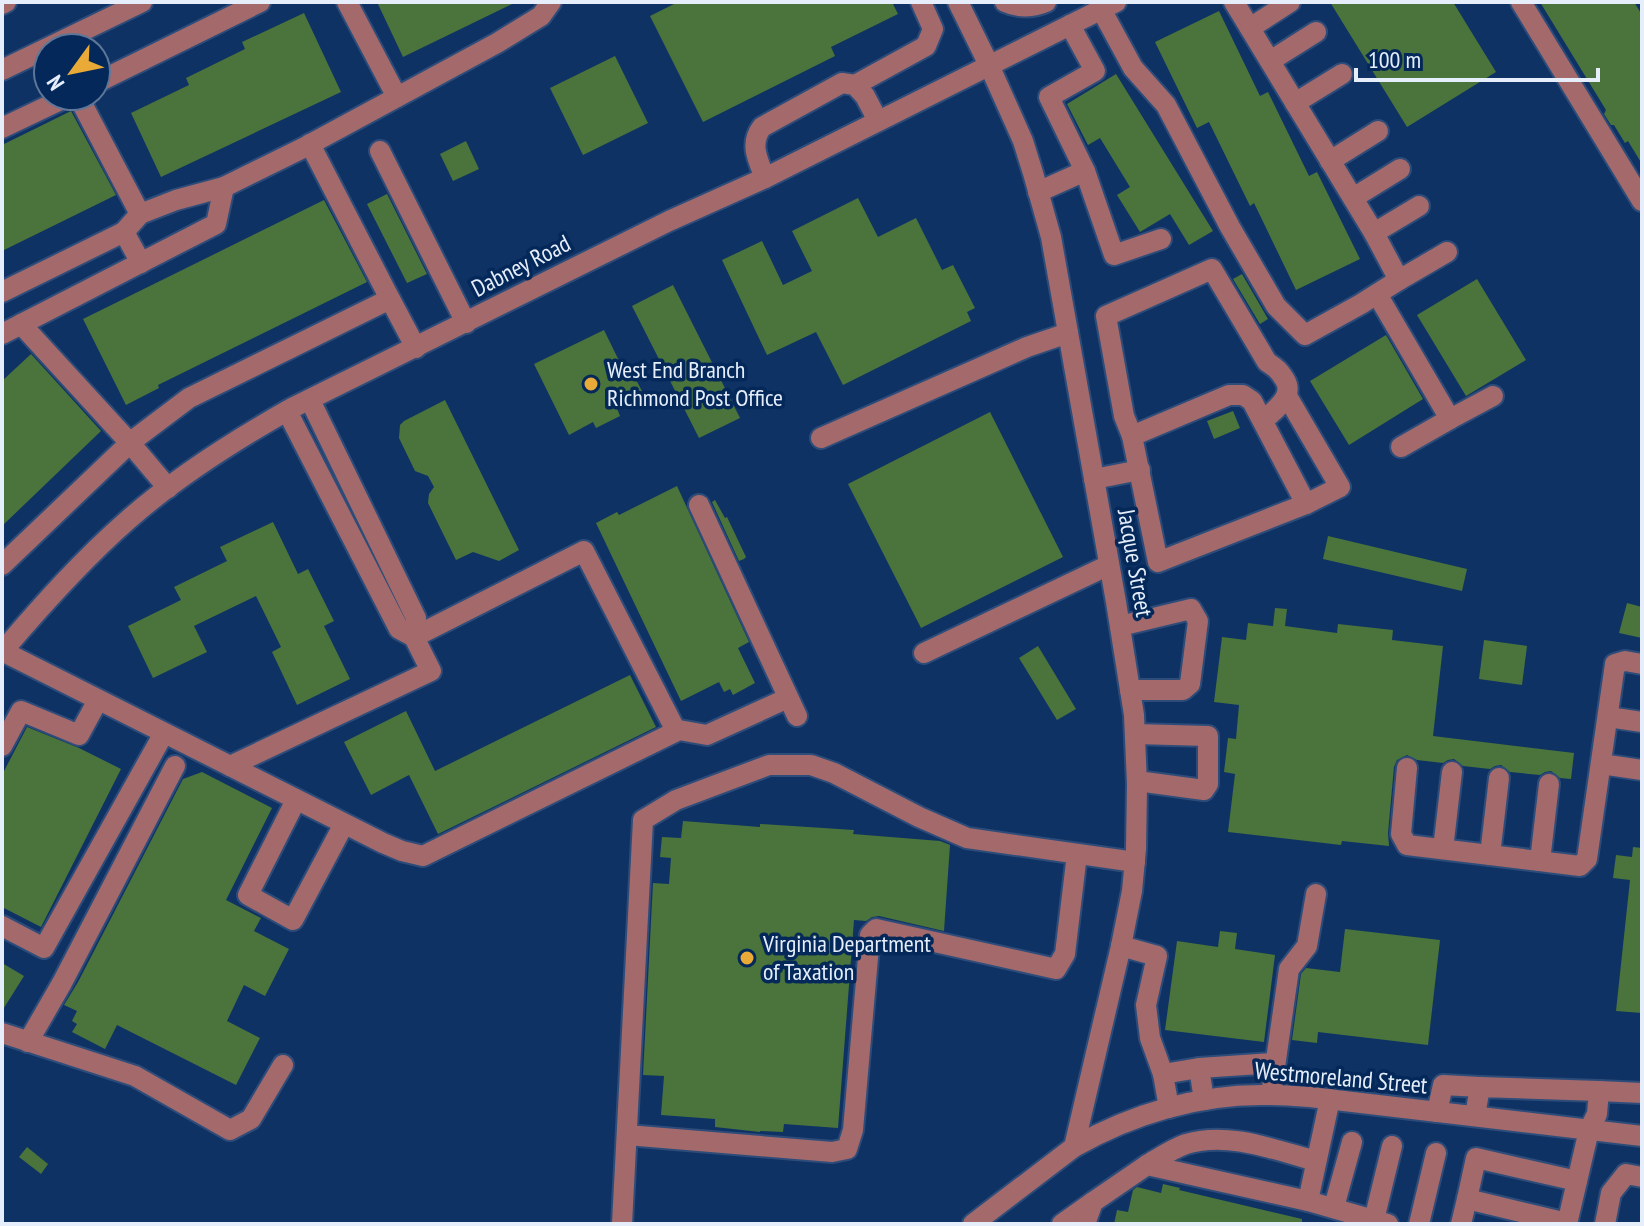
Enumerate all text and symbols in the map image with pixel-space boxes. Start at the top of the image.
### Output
north arrow [32,32,112,112]
scale bar [1356,32,1598,82]
text: 100 m [1368,44,1421,75]
text: N [40,70,70,96]
street label: Dabney Road [466,227,575,304]
place label: West End Branch Richmond Post Office [607,354,783,413]
marker: West End Branch Richmond Post Office [582,375,600,393]
street label: Jacque Street [1111,506,1160,620]
place label: Virginia Department of Taxation [762,928,931,987]
marker: Virginia Department of Taxation [738,949,756,967]
street label: Westmoreland Street [1253,1055,1429,1101]

